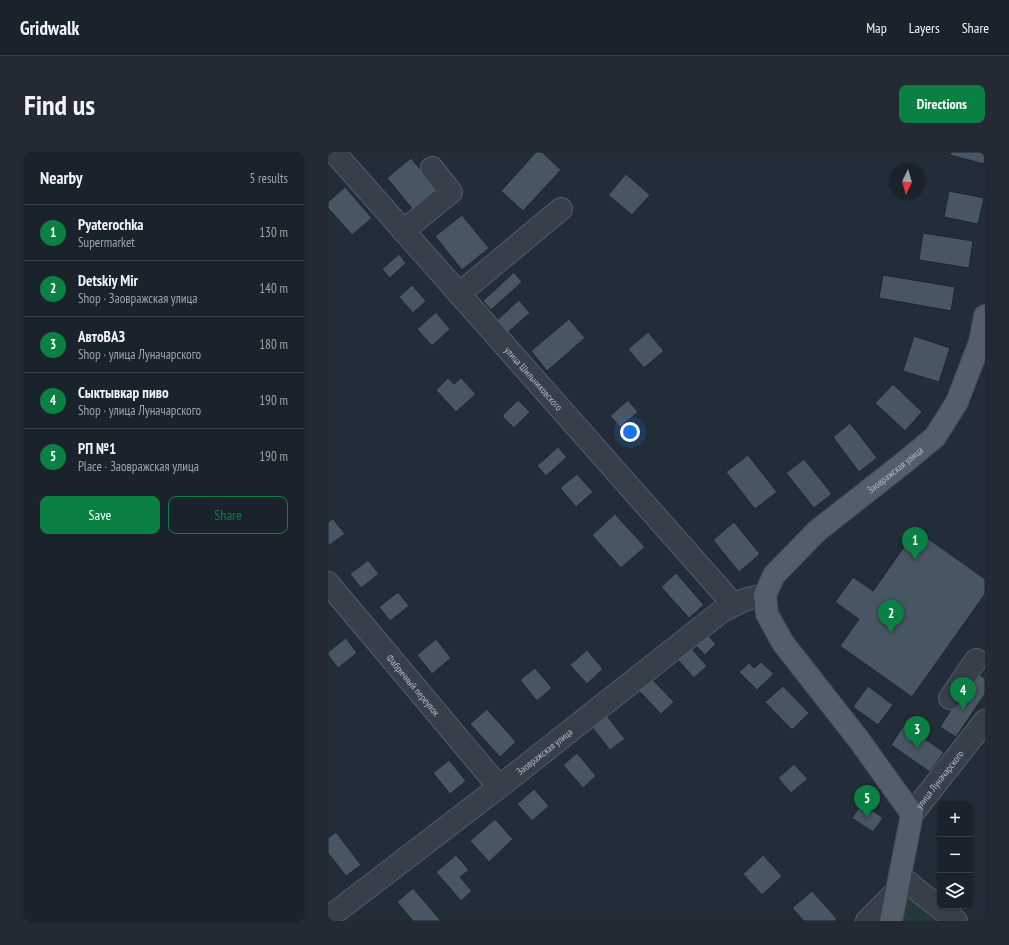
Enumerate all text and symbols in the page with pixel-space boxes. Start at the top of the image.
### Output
text: Gridwalk [20,16,79,40]
text: Map [866,19,887,37]
text: Layers [909,19,940,37]
text: Share [962,19,989,37]
button: Directions [899,85,985,123]
text: Find us [24,86,95,123]
north arrow [889,164,925,200]
text: Nearby [40,167,83,189]
text: 5 results [249,170,288,187]
text: Pyaterochka [78,215,144,234]
text: 1 [50,224,56,241]
text: 130 m [259,224,288,241]
text: Supermarket [78,234,135,251]
text: Detskiy Mir [78,271,138,290]
text: 2 [50,280,56,297]
text: 140 m [259,280,288,297]
text: Shop · Заовражская улица [78,290,198,307]
text: АвтоВАЗ [78,327,125,346]
text: 3 [50,336,56,353]
text: 180 m [259,336,288,353]
street label: улица Шильниковского [502,343,566,413]
text: Shop · улица Луначарского [78,346,201,363]
text: Сыктывкар пиво [78,383,169,402]
text: 4 [50,392,56,409]
text: 190 m [259,392,288,409]
text: Shop · улица Луначарского [78,402,201,419]
your location [620,422,640,442]
text: РП №1 [78,439,116,458]
street label: Заовражская улица [864,443,926,496]
text: 5 [50,448,56,465]
text: 190 m [259,448,288,465]
text: Place · Заовражская улица [78,458,199,475]
button: Save [40,496,160,534]
button: Share [168,496,288,534]
pin: 1 [902,527,928,560]
pin: 2 [878,600,904,633]
street label: Фабричный переулок [384,651,443,718]
pin: 4 [950,677,976,710]
pin: 3 [904,716,930,749]
street label: Заовражская улица [513,725,575,778]
street label: улица Луначарского [912,747,966,811]
pin: 5 [854,785,880,818]
map controls [937,801,973,909]
button: + [937,801,973,837]
button: − [937,837,973,873]
button: layers [937,873,973,909]

